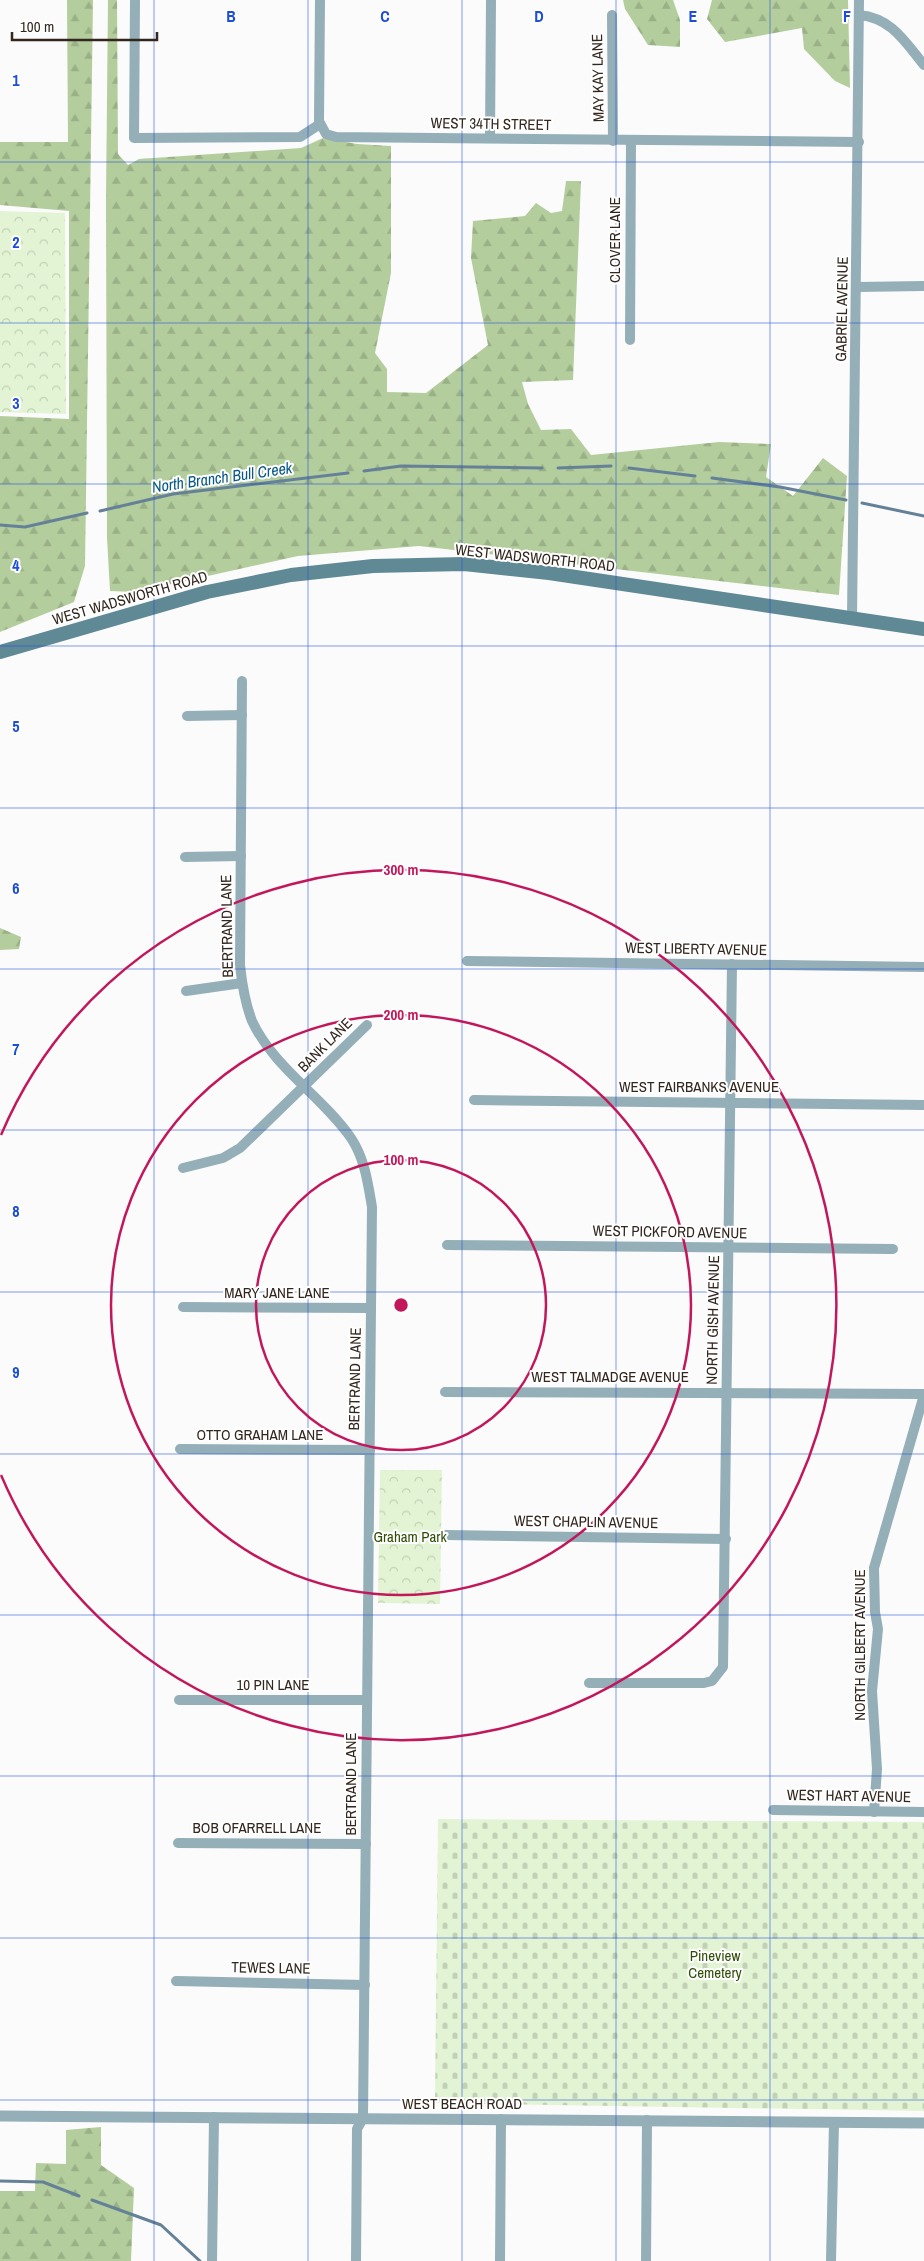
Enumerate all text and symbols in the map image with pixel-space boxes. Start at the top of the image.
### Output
text: B [226,5,236,27]
text: C [380,5,390,27]
text: D [534,5,544,27]
text: E [689,5,698,27]
text: F [843,5,851,27]
scale bar [12,10,158,42]
text: 100 m [20,16,54,37]
street label: MAY KAY LANE [586,34,609,122]
text: 1 [12,69,20,91]
street label: WEST 34TH STREET [430,112,552,135]
street label: CLOVER LANE [604,197,625,283]
text: 2 [12,231,20,253]
street label: GABRIEL AVENUE [830,256,853,362]
text: 3 [12,392,20,414]
water label: North Branch Bull Creek [150,456,294,498]
street label: WEST WADSWORTH ROAD [454,539,616,576]
text: 4 [12,554,20,576]
street label: WEST WADSWORTH ROAD [50,565,210,630]
text: 5 [12,715,20,737]
text: 300 m [384,859,418,880]
street label: BERTRAND LANE [215,874,238,978]
text: 6 [12,877,20,899]
street label: WEST LIBERTY AVENUE [625,937,767,960]
text: 200 m [384,1004,418,1025]
street label: BANK LANE [293,1013,356,1076]
text: 7 [12,1038,20,1060]
street label: WEST FAIRBANKS AVENUE [619,1076,779,1097]
text: 100 m [384,1149,418,1170]
text: 8 [12,1200,20,1222]
street label: WEST PICKFORD AVENUE [592,1220,748,1243]
street label: NORTH GISH AVENUE [701,1255,724,1385]
street label: MARY JANE LANE [224,1282,330,1303]
centre of rings [392,1296,410,1314]
street label: BERTRAND LANE [343,1327,366,1431]
text: 9 [12,1361,20,1383]
street label: WEST TALMADGE AVENUE [531,1366,689,1387]
street label: OTTO GRAHAM LANE [197,1424,323,1445]
street label: WEST CHAPLIN AVENUE [514,1510,658,1533]
park label: Graham Park [373,1526,447,1547]
street label: NORTH GILBERT AVENUE [849,1569,870,1721]
street label: 10 PIN LANE [236,1674,310,1695]
street label: BERTRAND LANE [340,1733,361,1836]
street label: WEST HART AVENUE [787,1784,911,1807]
street label: BOB OFARRELL LANE [193,1817,321,1838]
park label: Pineview Cemetery [688,1945,743,1983]
street label: TEWES LANE [231,1956,311,1979]
street label: WEST BEACH ROAD [402,2093,522,2114]

